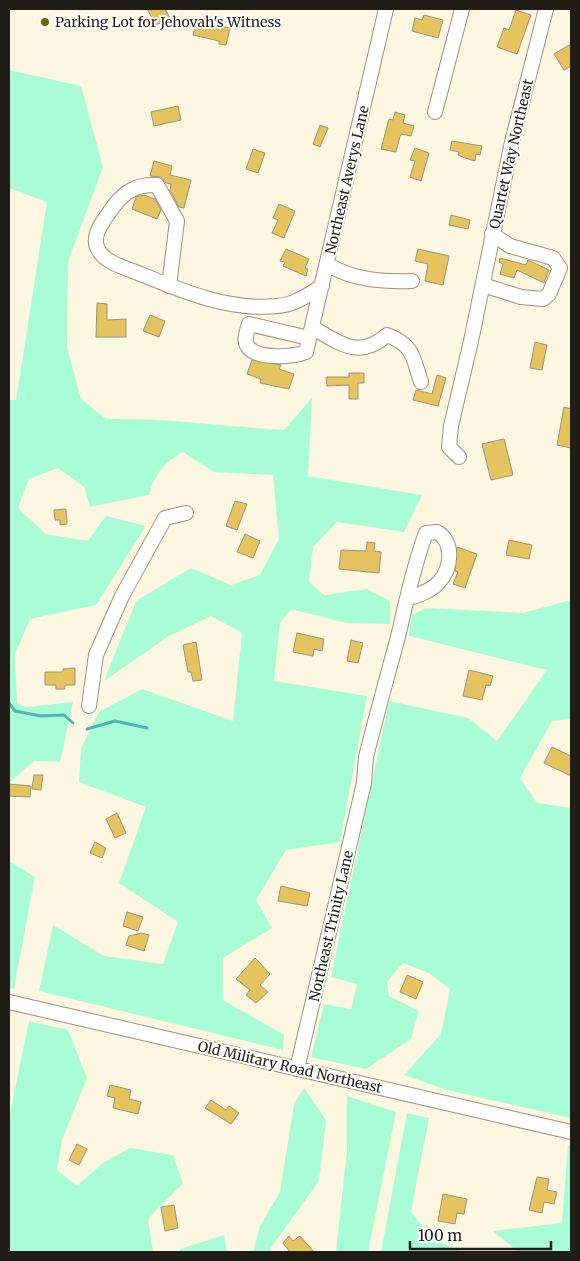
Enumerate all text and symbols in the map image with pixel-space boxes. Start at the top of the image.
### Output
place label: Parking Lot for Jehovah's Witness [55,13,281,31]
marker: Parking Lot for Jehovah's Witness [39,16,51,28]
street label: Quartet Way Northeast [485,77,537,231]
street label: Northeast Averys Lane [321,104,373,256]
street label: Northeast Trinity Lane [305,849,357,1003]
street label: Old Military Road Northeast [196,1037,384,1097]
scale bar [410,1218,551,1250]
text: 100 m [418,1226,462,1245]

